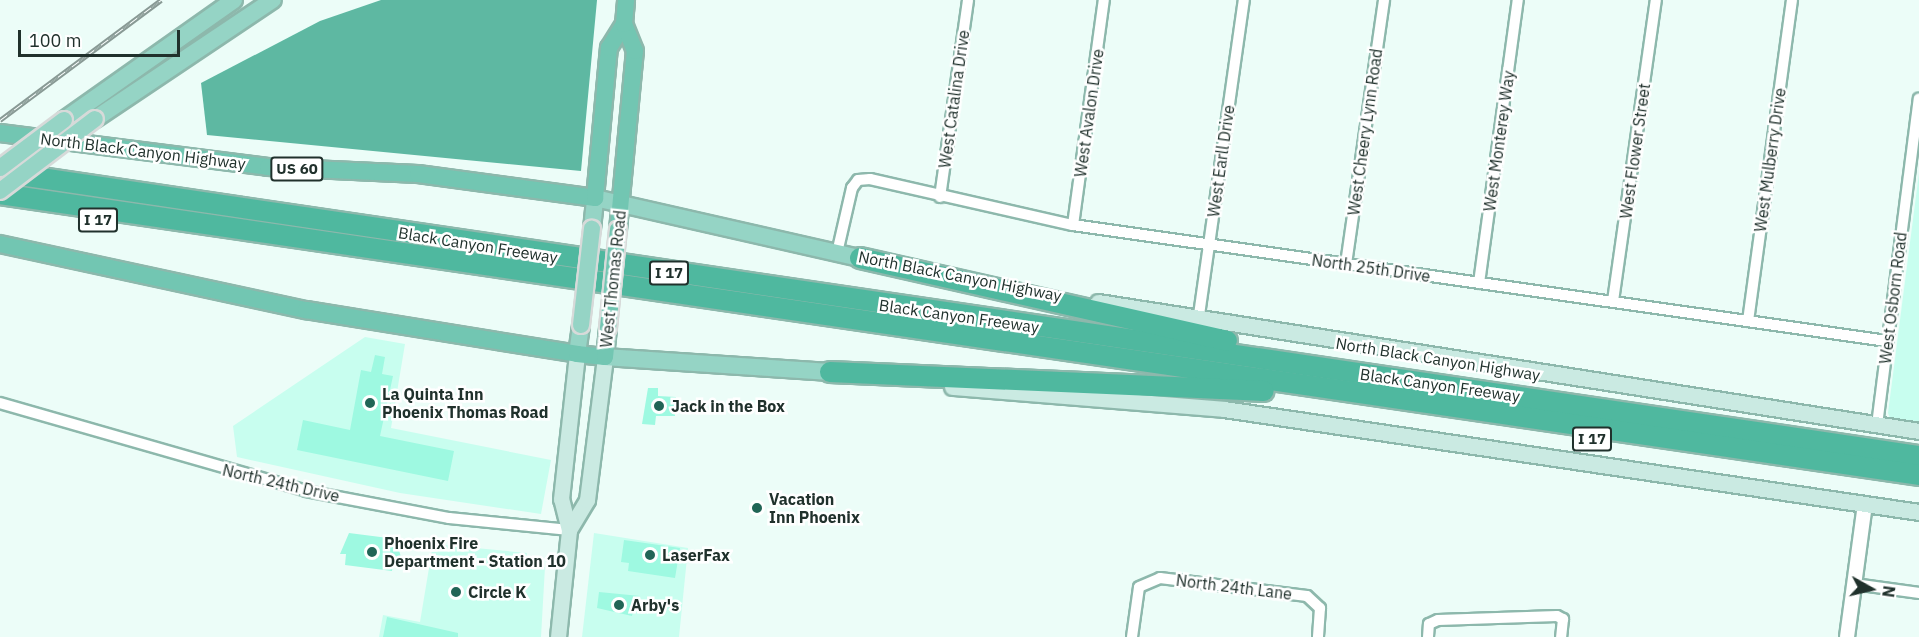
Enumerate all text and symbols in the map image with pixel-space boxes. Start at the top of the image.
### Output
scale bar [21,18,183,56]
text: 100 m [29,29,81,52]
street label: West Catalina Drive [935,29,973,169]
street label: West Cheery Lynn Road [1344,47,1386,217]
street label: West Avalon Drive [1070,48,1108,178]
street label: West Monterey Way [1480,69,1518,213]
street label: West Flower Street [1616,82,1654,220]
street label: West Mulberry Drive [1750,87,1790,233]
street label: West Earll Drive [1204,104,1238,218]
street label: North Black Canyon Highway [39,129,247,173]
road number: US 60 [270,157,324,181]
road number: I 17 [77,208,119,232]
street label: West Thomas Road [596,209,630,349]
street label: Black Canyon Freeway [397,223,559,267]
street label: West Osborn Road [1875,231,1911,365]
street label: North Black Canyon Highway [857,247,1063,305]
street label: North 25th Drive [1310,250,1432,286]
road number: I 17 [648,261,690,285]
street label: Black Canyon Freeway [878,295,1040,337]
street label: North Black Canyon Highway [1334,333,1542,385]
street label: Black Canyon Freeway [1359,364,1521,406]
place label: La Quinta Inn Phoenix Thomas Road [382,384,548,422]
marker: La Quinta Inn Phoenix Thomas Road [363,396,377,410]
place label: Jack in the Box [671,396,785,416]
marker: Jack in the Box [652,399,666,413]
road number: I 17 [1571,427,1613,451]
street label: North 24th Drive [221,460,341,506]
place label: Vacation Inn Phoenix [769,489,860,527]
marker: Vacation Inn Phoenix [750,501,764,515]
place label: Phoenix Fire Department - Station 10 [384,533,566,571]
marker: Phoenix Fire Department - Station 10 [365,545,379,559]
place label: LaserFax [662,545,730,565]
marker: LaserFax [643,548,657,562]
north arrow [1841,559,1901,619]
street label: North 24th Lane [1175,570,1293,604]
place label: Circle K [468,582,526,602]
text: N [1878,584,1900,599]
marker: Circle K [449,585,463,599]
place label: Arby's [631,595,679,615]
marker: Arby's [612,598,626,612]

